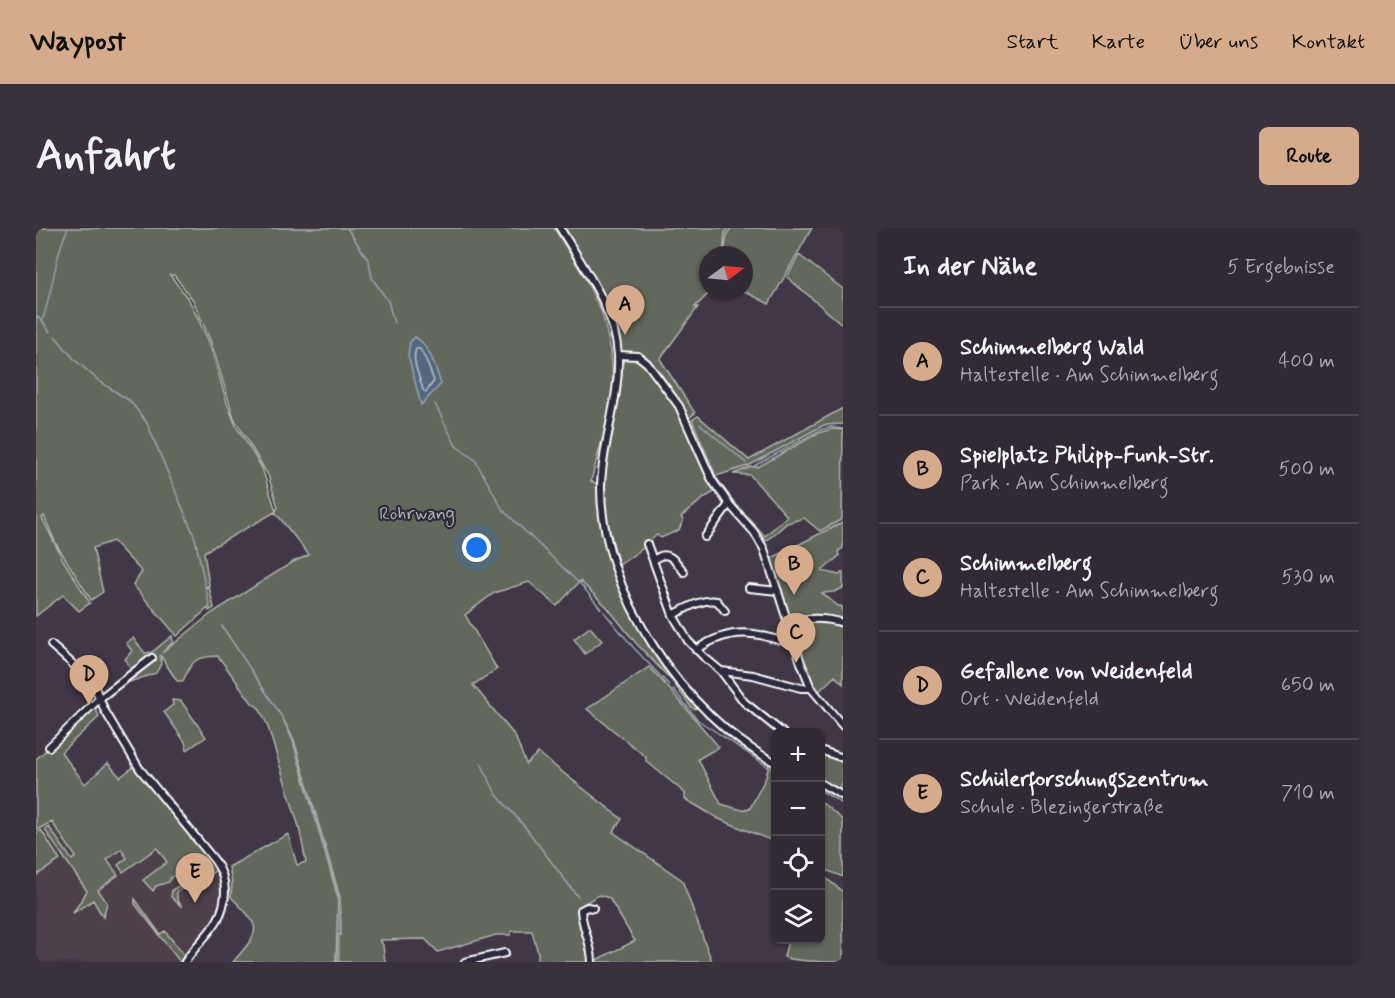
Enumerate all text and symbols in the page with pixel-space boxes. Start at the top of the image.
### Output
text: Waypost [30,24,126,61]
text: Start [1007,28,1059,56]
text: Karte [1092,28,1145,56]
text: Über uns [1178,28,1258,56]
text: Kontakt [1291,28,1365,56]
button: Route [1259,127,1359,185]
text: Anfahrt [36,129,176,184]
north arrow [699,246,753,300]
text: In der Nähe [903,250,1037,284]
text: 5 Ergebnisse [1227,254,1335,281]
pin: A [606,285,644,335]
text: Schimmelberg Wald [960,334,1144,362]
text: A [916,348,929,375]
text: 400 m [1279,348,1335,375]
text: Haltestelle · Am Schimmelberg [960,362,1219,389]
text: Spielplatz Philipp-Funk-Str. [960,442,1214,470]
text: B [916,456,929,483]
text: 500 m [1278,456,1335,483]
text: Park · Am Schimmelberg [960,470,1169,497]
park label: Rohrwang [379,502,455,527]
your location [462,533,491,562]
pin: B [774,546,813,595]
text: Schimmelberg [960,550,1092,578]
text: C [915,564,930,591]
text: 530 m [1281,564,1335,591]
text: Haltestelle · Am Schimmelberg [960,578,1219,605]
pin: C [776,614,816,663]
pin: D [70,656,108,705]
text: Gefallene von Weidenfeld [960,658,1192,686]
text: D [916,672,929,699]
text: 650 m [1281,672,1335,699]
text: Ort · Weidenfeld [960,686,1099,713]
map controls [771,728,825,944]
button: + [771,728,825,782]
text: Schülerforschungszentrum [960,766,1208,794]
text: E [917,780,928,807]
text: 710 m [1281,780,1335,807]
button: − [771,782,825,836]
text: Schule · Blezingerstraße [960,794,1164,821]
button: locate [771,836,825,890]
pin: E [176,854,214,903]
button: layers [771,890,825,944]

